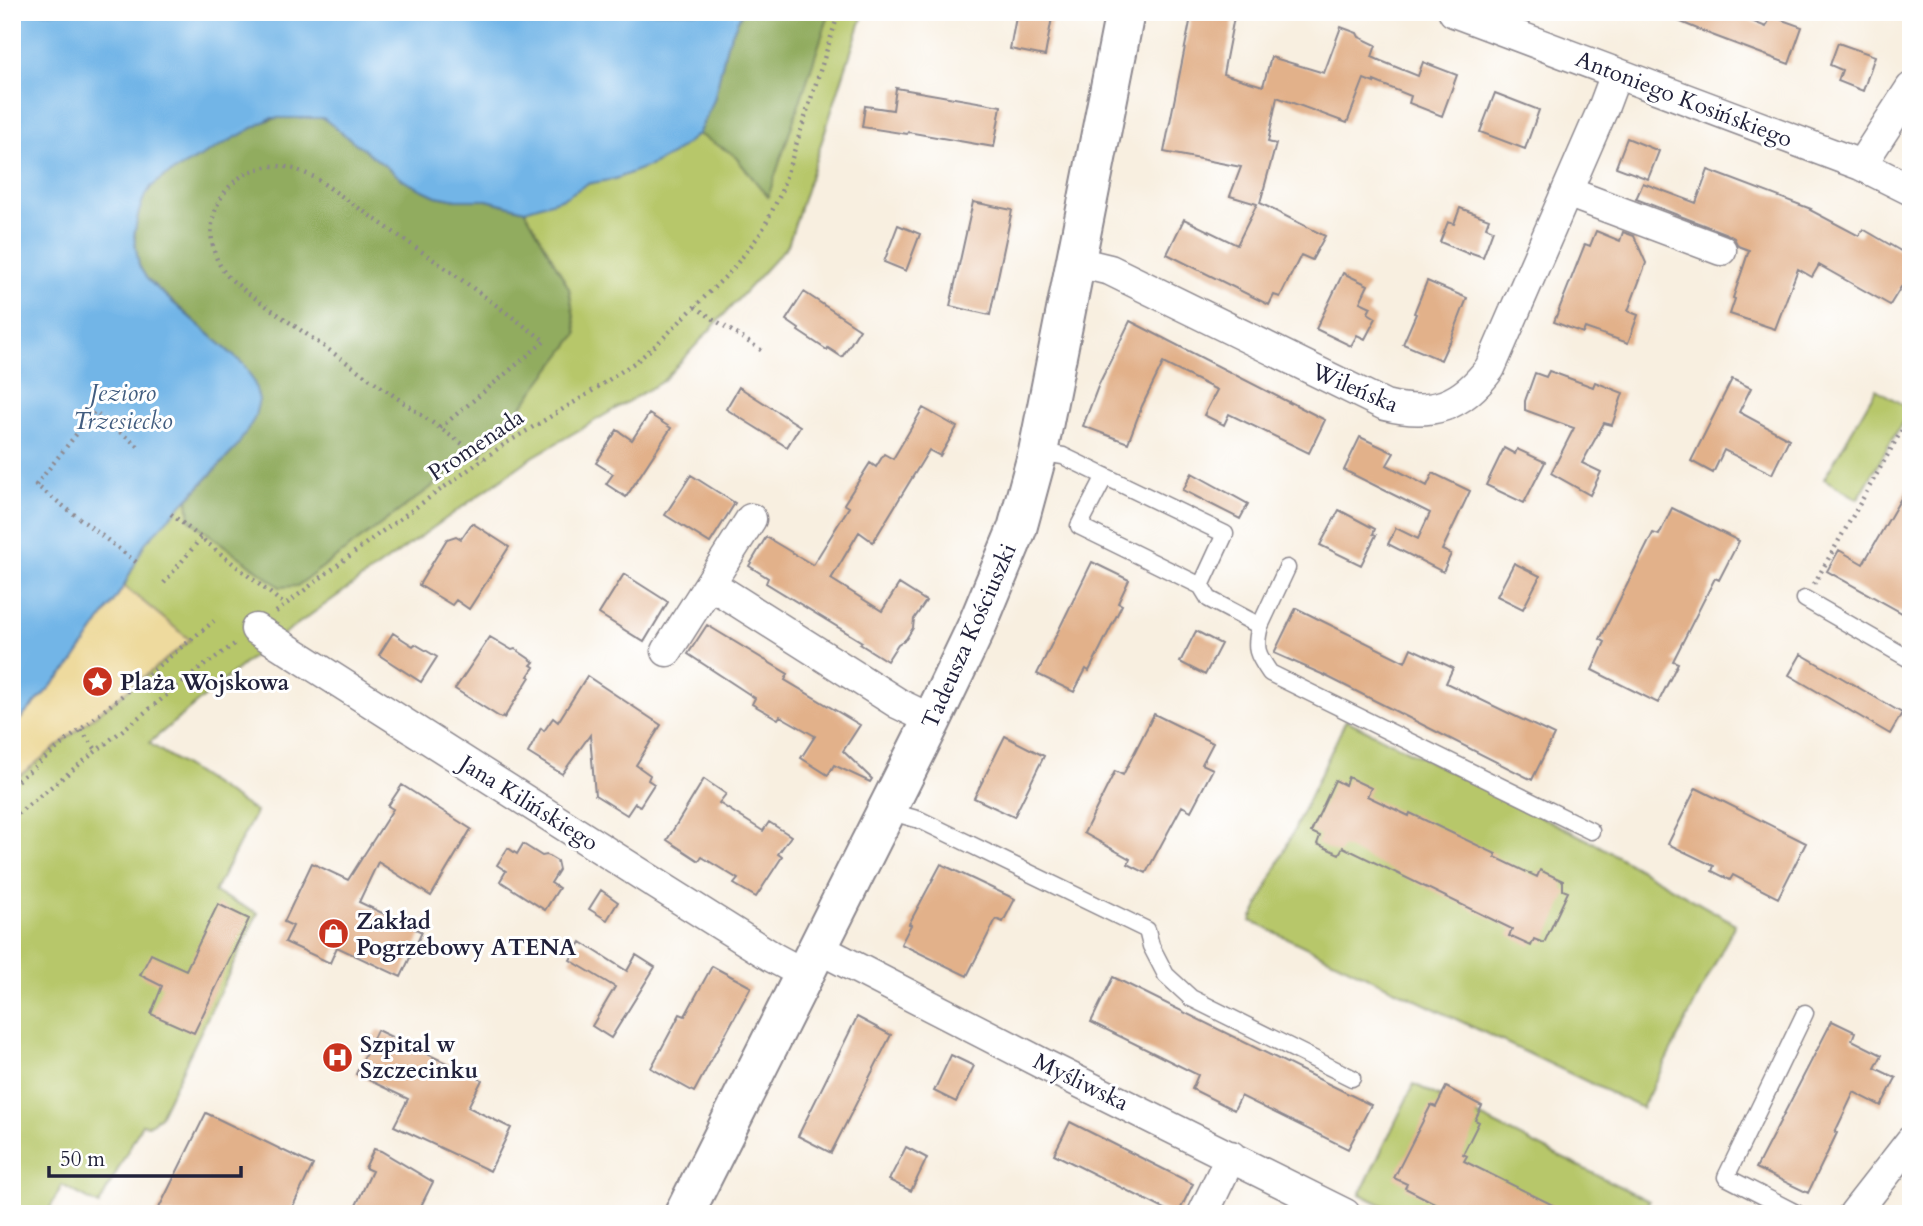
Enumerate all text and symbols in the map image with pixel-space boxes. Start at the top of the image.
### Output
street label: Antoniego Kosińskiego [1571,43,1797,155]
street label: Wileńska [1306,356,1403,420]
water label: Jezioro Trzesiecko [73,377,173,438]
street label: Promenada [422,401,530,488]
street label: Tadeusza Kościuszki [914,538,1024,734]
place icon: Plaża Wojskowa [80,665,114,699]
place label: Plaża Wojskowa [120,667,290,698]
street label: Jana Kilińskiego [451,746,604,858]
place label: Zakład Pogrzebowy ATENA [356,906,577,963]
shop icon: Zakład Pogrzebowy ATENA [316,917,350,951]
place label: Szpital w Szczecinku [360,1029,478,1086]
hospital icon: Szpital w Szczecinku [320,1040,354,1074]
street label: Myśliwska [1028,1046,1134,1118]
scale bar [49,1135,242,1179]
text: 50 m [60,1145,105,1174]

